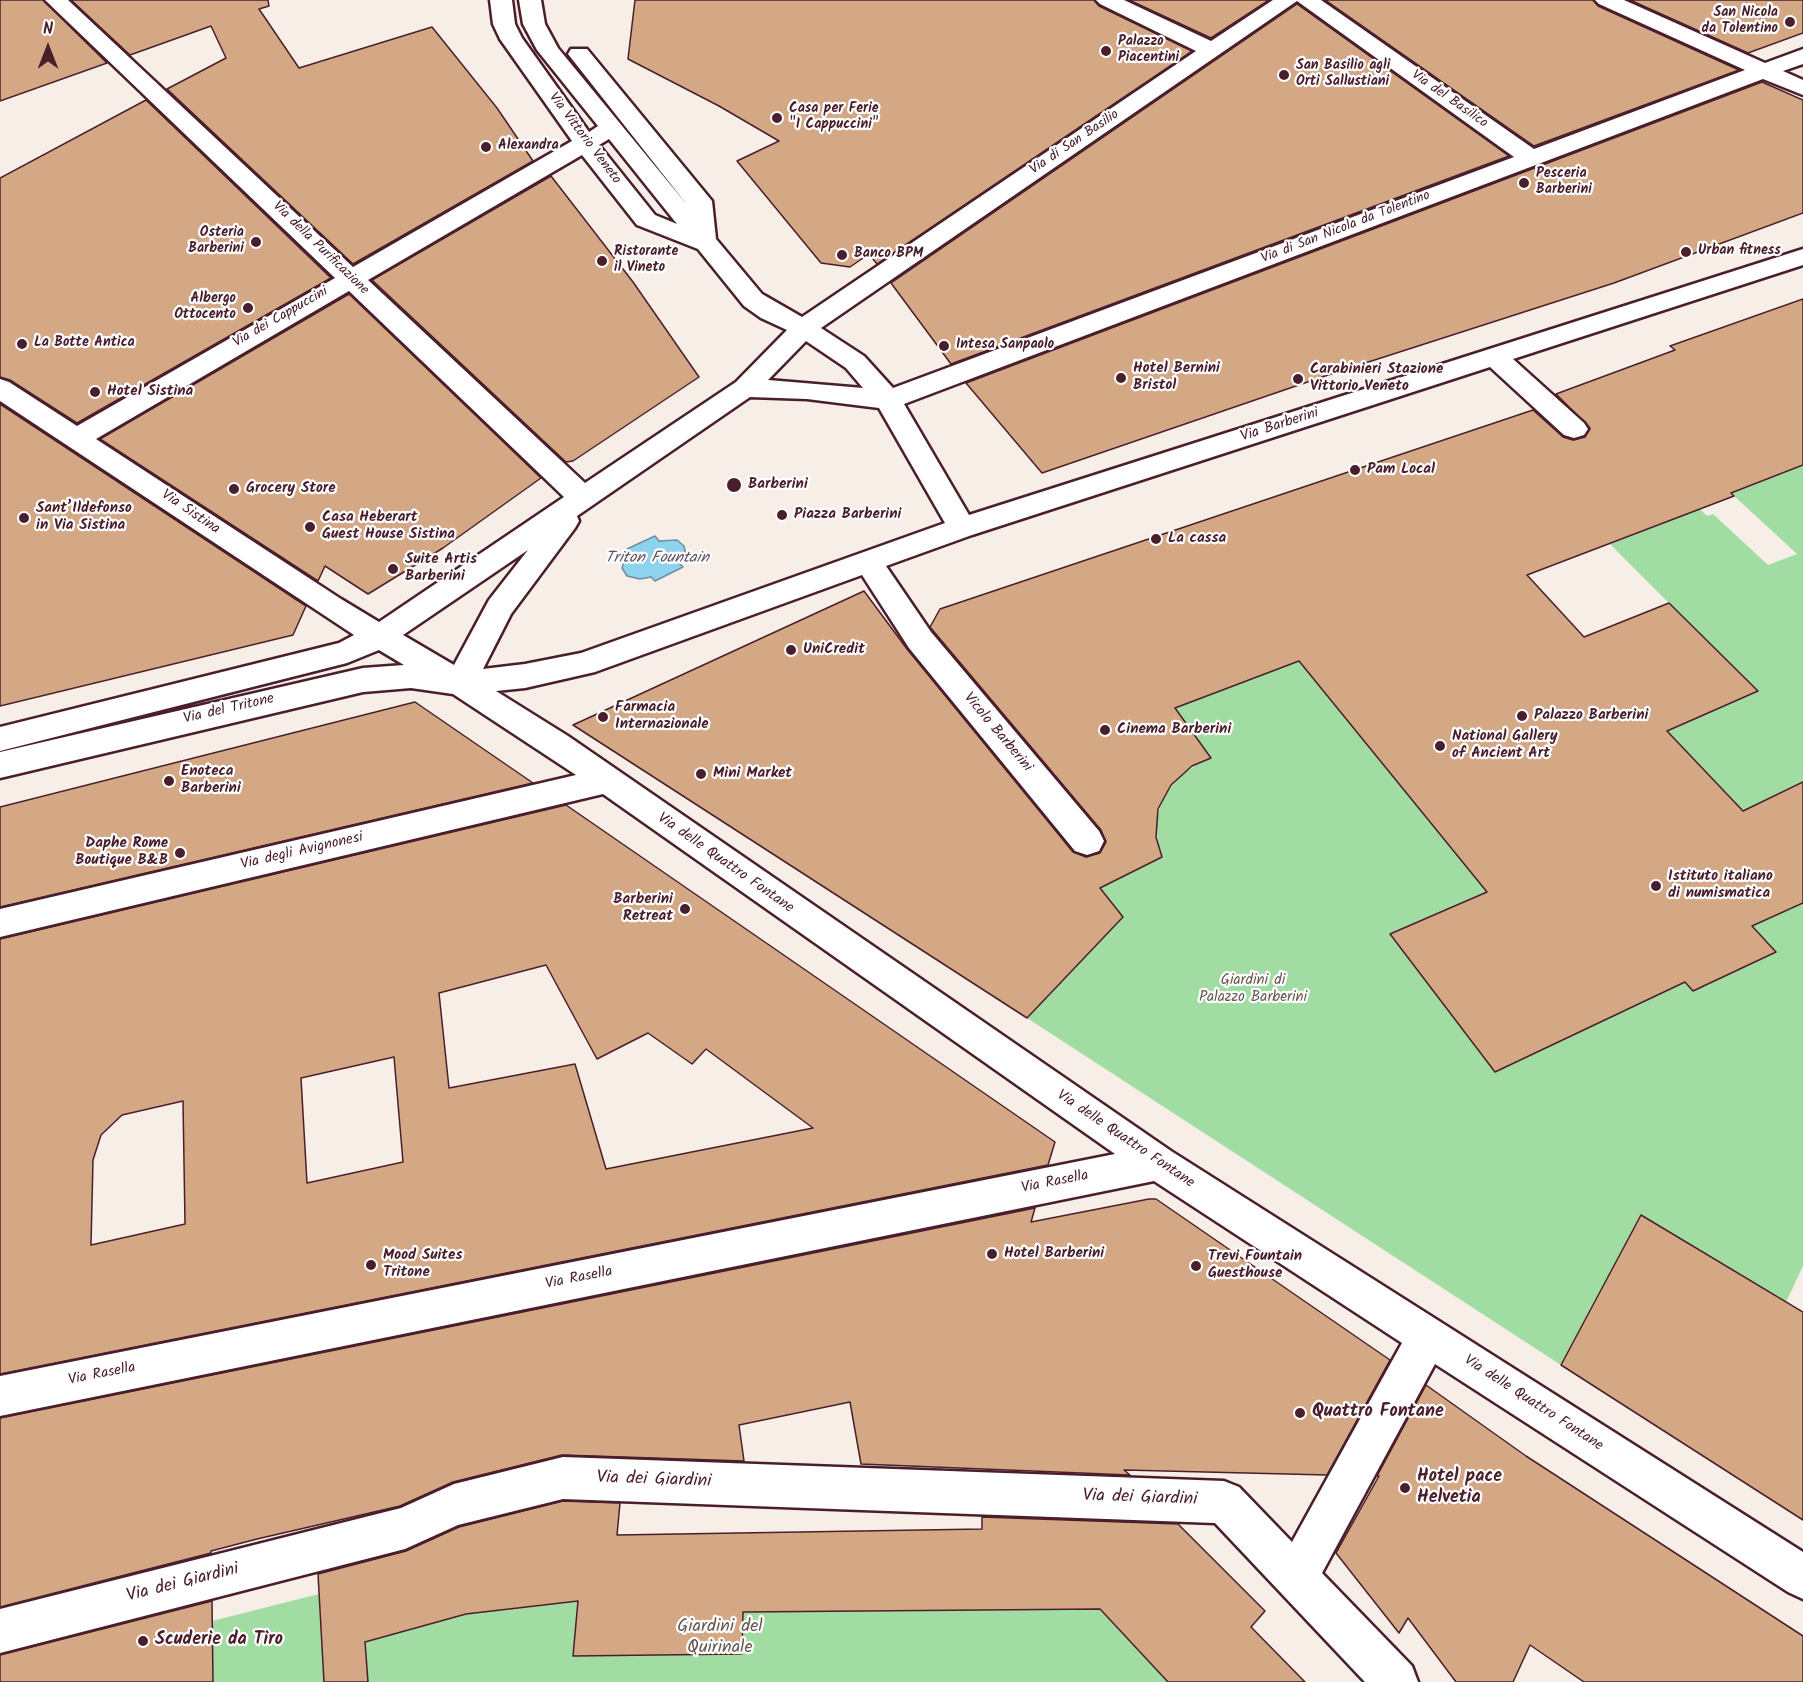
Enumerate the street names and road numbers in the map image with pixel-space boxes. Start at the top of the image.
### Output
street label: Via del Basilico [1408,67,1490,133]
street label: Via Vittorio Veneto [544,90,624,188]
street label: Via di San Basilio [1027,107,1123,179]
street label: Via di San Nicola da Tolentino [1259,188,1433,268]
street label: Via della Purificazione [268,199,372,299]
street label: Via dei Cappuccini [231,284,331,352]
street label: Via Barberini [1239,405,1321,447]
street label: Via Sistina [157,487,223,539]
street label: Vicolo Barberini [959,690,1035,776]
street label: Via del Tritone [182,691,276,729]
street label: Via delle Quattro Fontane [653,810,797,918]
street label: Via degli Avignonesi [239,829,365,875]
street label: Via delle Quattro Fontane [1053,1087,1197,1193]
street label: Via Rasella [1020,1168,1090,1198]
street label: Via Rasella [544,1264,614,1294]
street label: Via delle Quattro Fontane [1460,1352,1606,1456]
street label: Via Rasella [67,1360,137,1390]
street label: Via dei Giardini [596,1468,712,1494]
street label: Via dei Giardini [1082,1486,1198,1512]
street label: Via dei Giardini [125,1560,241,1608]

